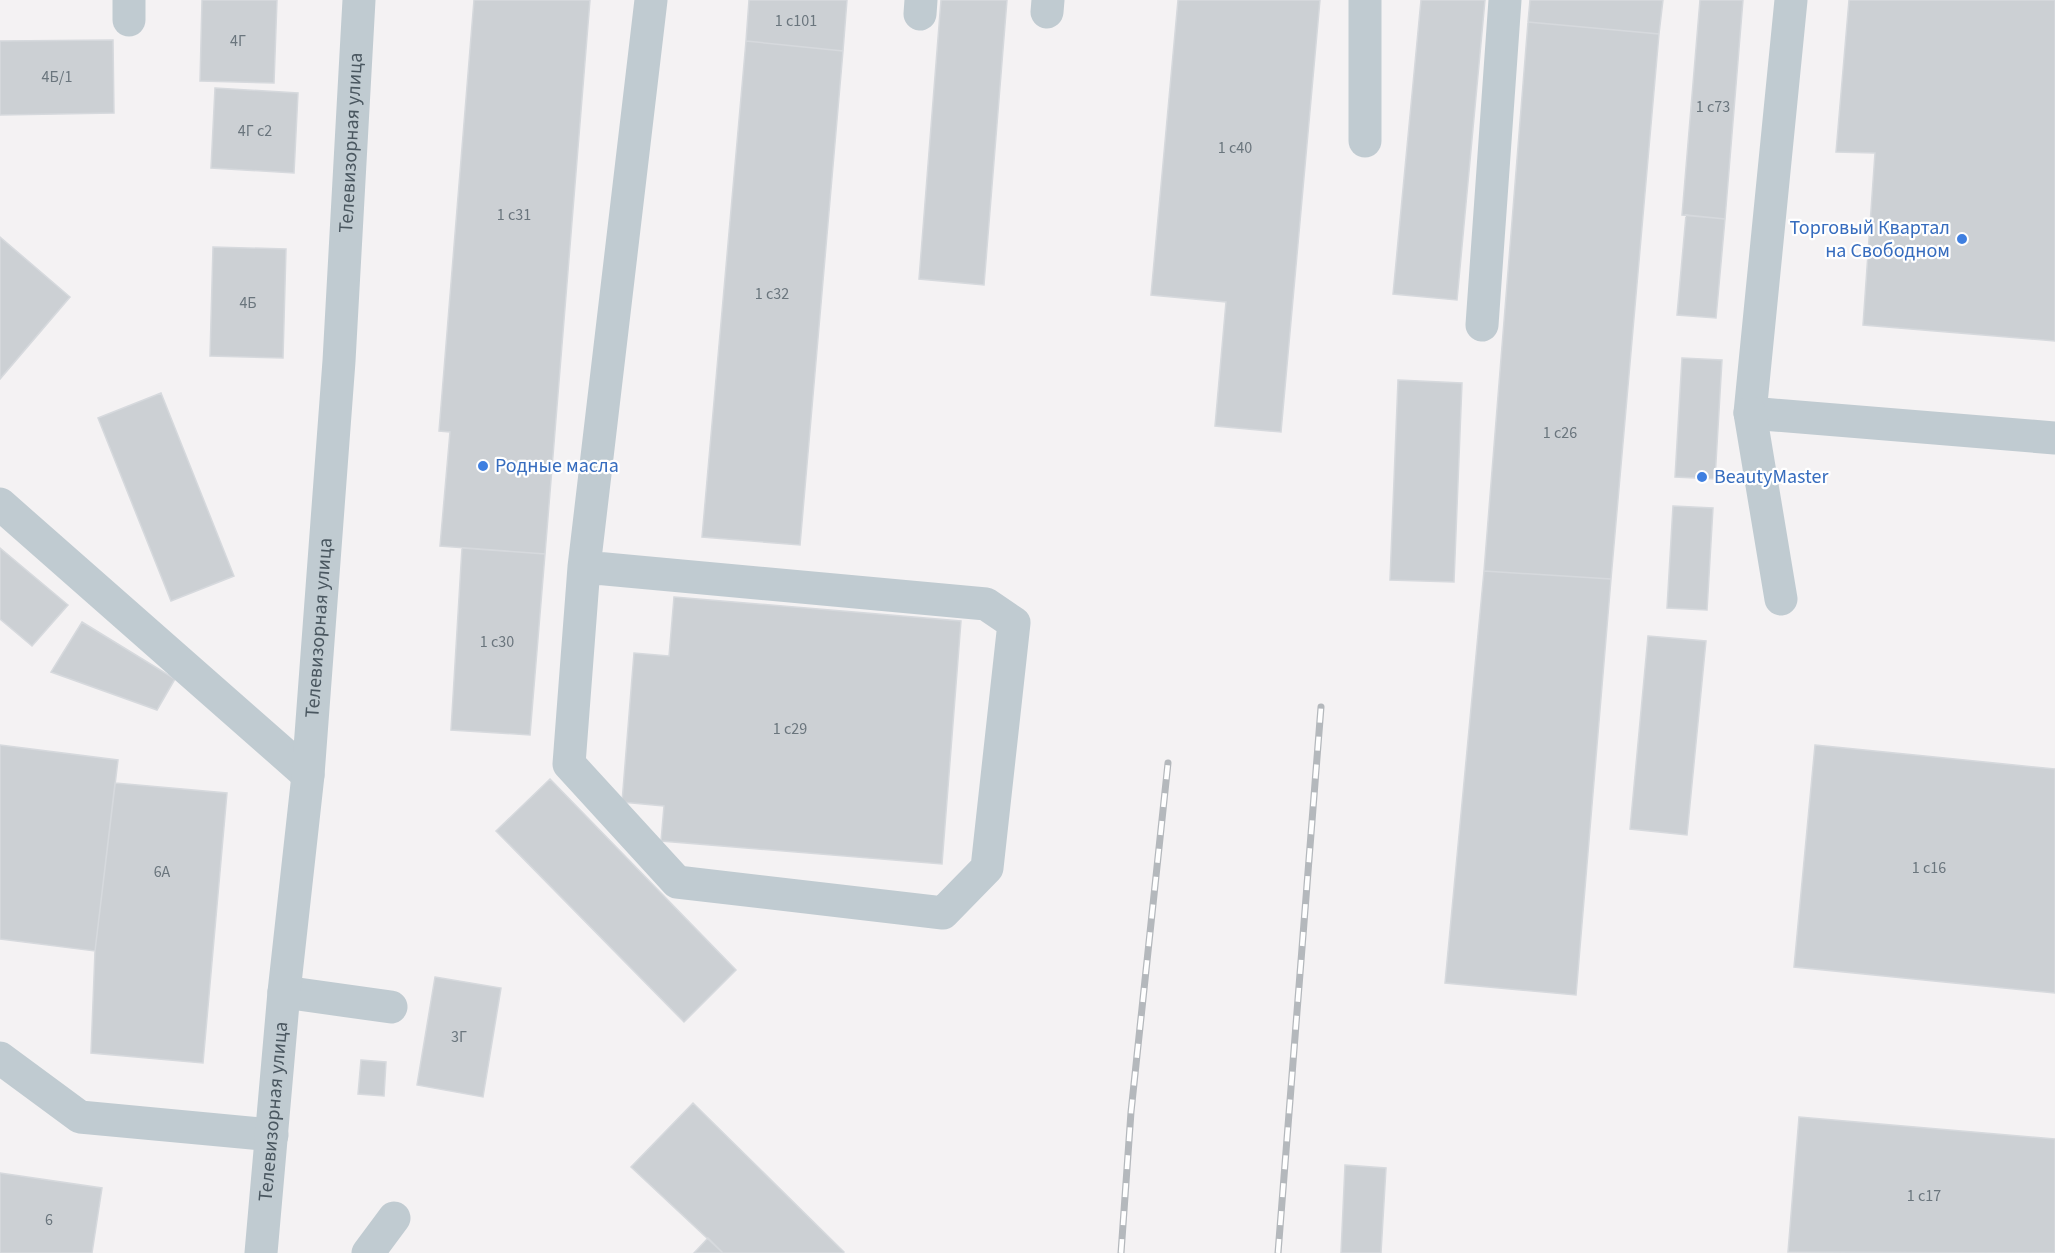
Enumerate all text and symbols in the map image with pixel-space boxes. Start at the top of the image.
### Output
house number: 1 с101 [775,10,817,32]
house number: 4Г [230,30,246,52]
street label: Телевизорная улица [332,52,370,234]
house number: 4Б/1 [42,66,72,88]
house number: 1 с73 [1696,96,1730,118]
house number: 4Г с2 [238,120,272,142]
house number: 1 с40 [1218,137,1252,159]
house number: 1 с31 [497,204,531,226]
place label: Торговый Квартал на Свободном [1789,214,1950,265]
marker: Торговый Квартал на Свободном [1955,232,1969,246]
house number: 1 с32 [755,283,789,305]
house number: 4Б [239,292,257,314]
house number: 1 с26 [1543,422,1577,444]
place label: Родные масла [495,452,619,480]
marker: Родные масла [476,459,490,473]
place label: BeautyMaster [1714,463,1828,491]
marker: BeautyMaster [1695,470,1709,484]
street label: Телевизорная улица [298,537,340,719]
house number: 1 с30 [480,631,514,653]
house number: 1 с29 [773,718,807,740]
house number: 1 с16 [1912,857,1946,879]
house number: 6А [154,861,171,883]
street label: Телевизорная улица [252,1020,295,1203]
house number: 3Г [451,1026,467,1048]
house number: 1 с17 [1907,1185,1941,1207]
house number: 6 [45,1209,53,1231]

